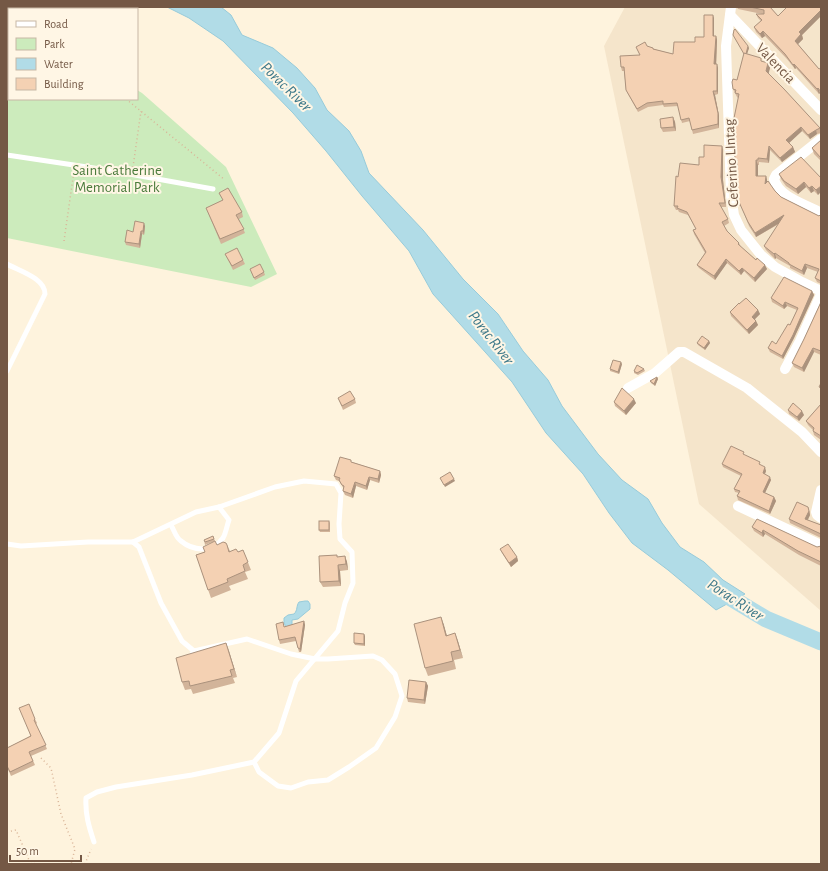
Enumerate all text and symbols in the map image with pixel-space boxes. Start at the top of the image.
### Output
legend [8,8,138,100]
text: Road [44,18,68,30]
text: Park [44,38,65,50]
street label: Valencia [753,40,798,86]
text: Water [44,58,73,70]
water label: Porac River [258,59,315,115]
text: Building [44,78,84,90]
street label: Ceferino LIntag [722,118,741,208]
park label: Saint Catherine Memorial Park [72,163,162,195]
water label: Porac River [465,308,517,368]
water label: Porac River [705,576,767,624]
scale bar [10,837,81,863]
text: 50 m [16,845,39,857]

